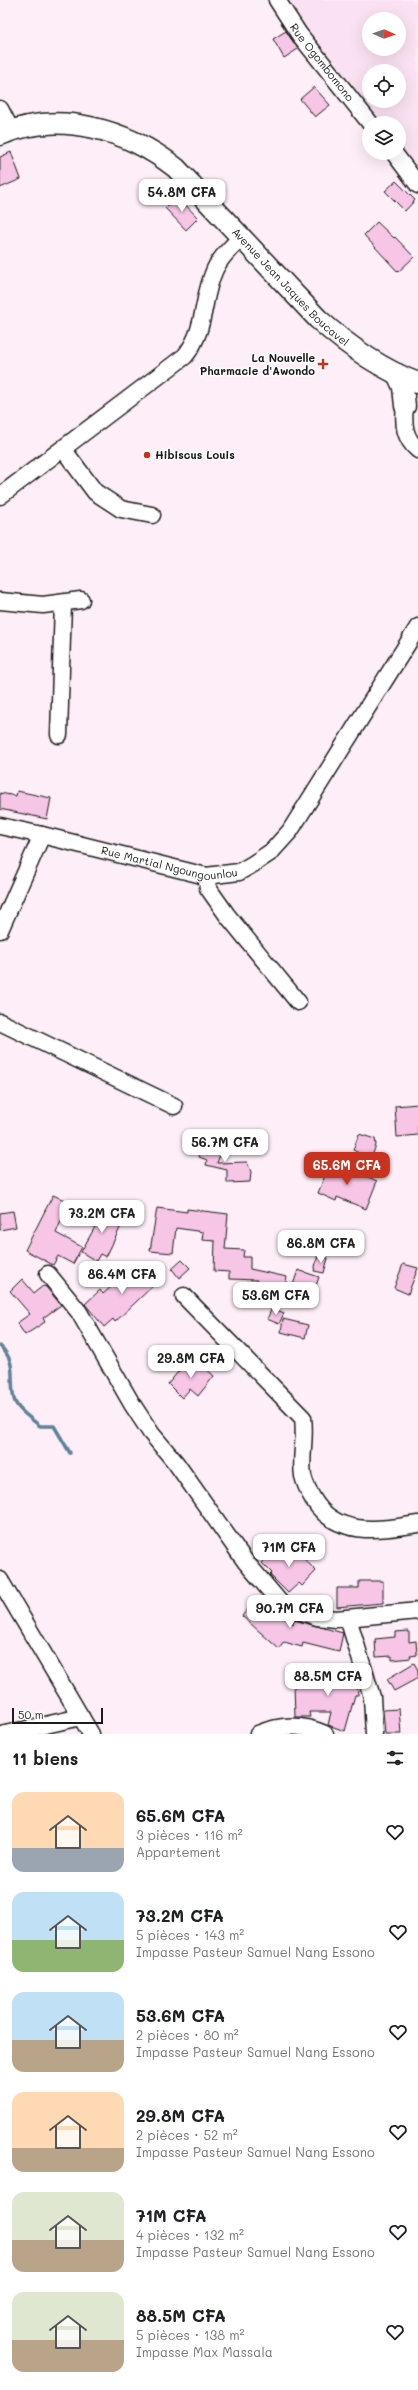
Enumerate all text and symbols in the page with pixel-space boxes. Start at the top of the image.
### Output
north arrow [362,12,406,56]
map controls [362,12,406,160]
street label: Rue Ogombomono [287,20,358,105]
button: locate [362,64,406,108]
button: layers [362,116,406,160]
pin: 54.8M CFA [136,179,228,213]
text: 54.8M CFA [148,183,216,200]
street label: Avenue Jean Jaques Boucavel [229,224,352,349]
place label: La Nouvelle Pharmacie d'Awondo [200,350,315,378]
marker: La Nouvelle Pharmacie d'Awondo [318,359,328,369]
place label: Hibiscus Louis [155,447,235,462]
marker: Hibiscus Louis [142,450,152,460]
street label: Rue Martial Ngoungounlou [100,842,238,883]
pin: 56.7M CFA [179,1129,271,1163]
text: 56.7M CFA [191,1133,259,1150]
pin: 65.6M CFA [301,1152,393,1186]
text: 65.6M CFA [313,1156,381,1173]
pin: 73.2M CFA [56,1200,148,1234]
text: 73.2M CFA [68,1204,136,1221]
pin: 86.8M CFA [275,1230,367,1264]
text: 86.8M CFA [287,1234,355,1251]
pin: 86.4M CFA [76,1261,168,1295]
text: 86.4M CFA [87,1265,157,1282]
pin: 53.6M CFA [230,1282,322,1316]
text: 53.6M CFA [242,1286,310,1303]
pin: 29.8M CFA [145,1345,237,1379]
text: 29.8M CFA [157,1349,225,1366]
pin: 71M CFA [252,1534,326,1568]
text: 71M CFA [262,1538,316,1555]
pin: 90.7M CFA [244,1595,336,1629]
text: 90.7M CFA [256,1599,324,1616]
pin: 88.5M CFA [282,1663,374,1697]
text: 88.5M CFA [294,1667,362,1684]
scale bar [12,1706,103,1725]
text: 50 m [18,1707,44,1722]
text: 11 biens [12,1747,78,1769]
icon: filters [384,1747,406,1769]
text: 65.6M CFA [136,1804,225,1826]
icon: home [44,1808,92,1856]
icon: heart [384,1821,406,1843]
text: 3 pièces · 116 m² [136,1826,243,1843]
text: Appartement [136,1843,221,1860]
text: 73.2M CFA [136,1904,224,1926]
icon: home [44,1908,92,1956]
icon: heart [387,1921,409,1943]
text: 5 pièces · 143 m² [136,1926,244,1943]
text: Impasse Pasteur Samuel Nang Essono [136,1943,375,1960]
text: 53.6M CFA [136,2004,225,2026]
icon: home [44,2008,92,2056]
icon: heart [387,2021,409,2043]
text: 2 pièces · 80 m² [136,2026,239,2043]
text: Impasse Pasteur Samuel Nang Essono [136,2043,375,2060]
text: 29.8M CFA [136,2104,225,2126]
icon: home [44,2108,92,2156]
icon: heart [387,2121,409,2143]
text: 2 pièces · 52 m² [136,2126,238,2143]
text: Impasse Pasteur Samuel Nang Essono [136,2143,375,2160]
text: 71M CFA [136,2204,207,2226]
icon: home [44,2208,92,2256]
icon: heart [387,2221,409,2243]
text: 4 pièces · 132 m² [136,2226,244,2243]
text: Impasse Pasteur Samuel Nang Essono [136,2243,375,2260]
text: 88.5M CFA [136,2304,226,2326]
icon: home [44,2308,92,2356]
icon: heart [384,2321,406,2343]
text: 5 pièces · 138 m² [136,2326,245,2343]
text: Impasse Max Massala [136,2343,273,2360]

